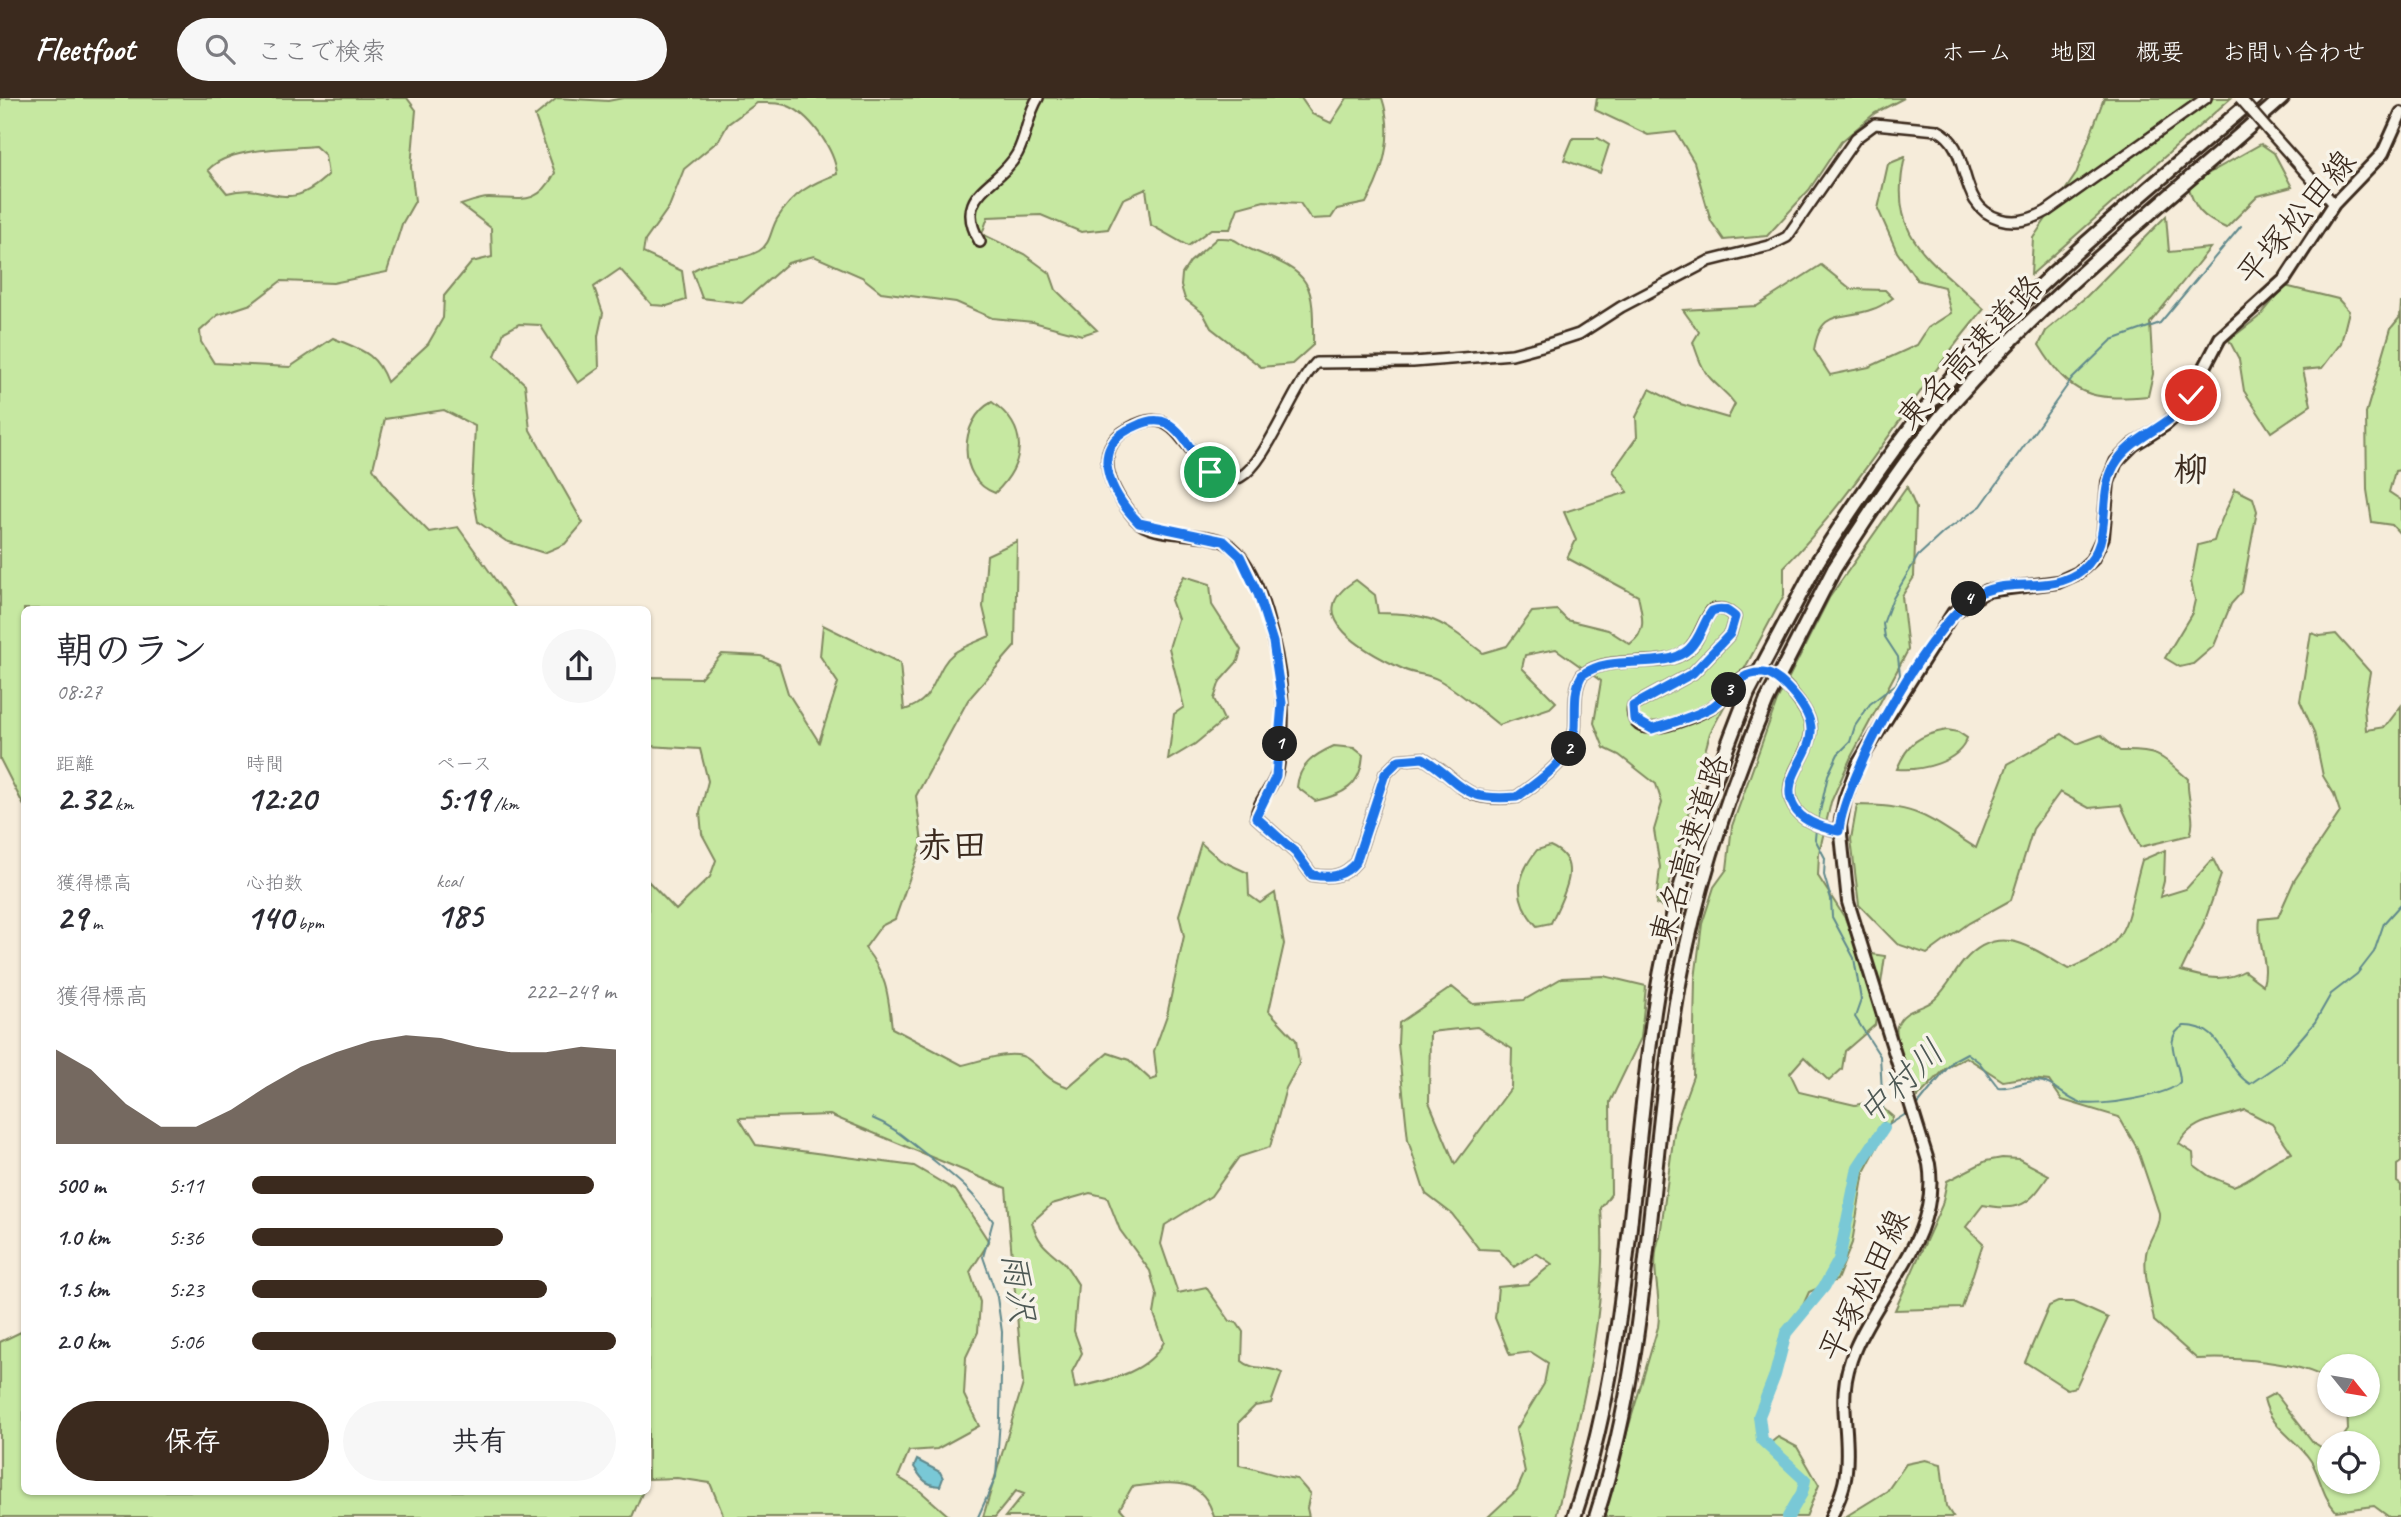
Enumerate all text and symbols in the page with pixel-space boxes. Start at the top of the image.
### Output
search box [177,18,667,81]
text: Fleetfoot [35,28,135,70]
icon: search [201,30,239,68]
text: ここで検索 [257,35,387,68]
text: ホーム [1941,37,2012,67]
text: 地図 [2050,37,2098,67]
text: 概要 [2136,37,2184,67]
text: お問い合わせ [2222,37,2366,67]
street label: 平塚松田線 [2227,141,2365,294]
street label: 東名高速道路 [1887,265,2053,438]
pin [2161,365,2221,425]
icon: check [2172,376,2210,414]
pin [1180,442,1240,502]
district label: 柳 [2173,447,2209,492]
icon: arrive [1191,453,1229,491]
pin: 4 [1952,582,1986,616]
text: 4 [1964,586,1973,610]
text: 朝のラン [56,627,208,674]
button: share [542,629,616,703]
pin: 3 [1712,672,1746,708]
text: 08:27 [56,677,102,706]
text: 3 [1724,677,1733,701]
pin: 1 [1262,726,1298,762]
text: 1 [1275,731,1284,755]
pin: 2 [1552,732,1586,766]
text: 2 [1564,736,1573,760]
street label: 東名高速道路 [1640,748,1738,950]
text: 距離 [56,752,94,776]
text: 時間 [246,752,284,776]
text: ペース [436,752,492,776]
text: 2.32 [56,776,110,821]
text: 12:20 [246,776,316,821]
text: 5:19 [436,776,489,821]
text: km [110,792,133,816]
text: /km [489,792,519,816]
district label: 赤田 [917,823,987,868]
text: kcal [436,869,461,893]
text: 獲得標高 [56,871,132,895]
text: 心拍数 [246,871,303,895]
text: 185 [436,893,483,938]
text: 29 [56,895,87,940]
text: 140 [246,895,293,940]
text: m [87,911,102,935]
text: bpm [293,911,324,935]
text: 222–249 m [525,977,616,1006]
text: 獲得標高 [56,982,148,1011]
water label: 中村川 [1847,1030,1954,1135]
text: 500 m [56,1171,105,1200]
text: 5:11 [168,1171,204,1200]
street label: 平塚松田線 [1809,1202,1919,1369]
text: 1.0 km [56,1223,110,1252]
text: 5:36 [168,1223,204,1252]
water label: 雨沢 [991,1249,1046,1326]
text: 1.5 km [56,1275,109,1304]
text: 5:23 [168,1275,204,1304]
text: 2.0 km [56,1327,110,1356]
text: 5:06 [168,1327,204,1356]
north arrow [2317,1354,2380,1418]
map controls [2317,1354,2380,1494]
button: 保存 [56,1401,329,1481]
button: 共有 [343,1401,616,1481]
button: locate [2317,1431,2380,1494]

